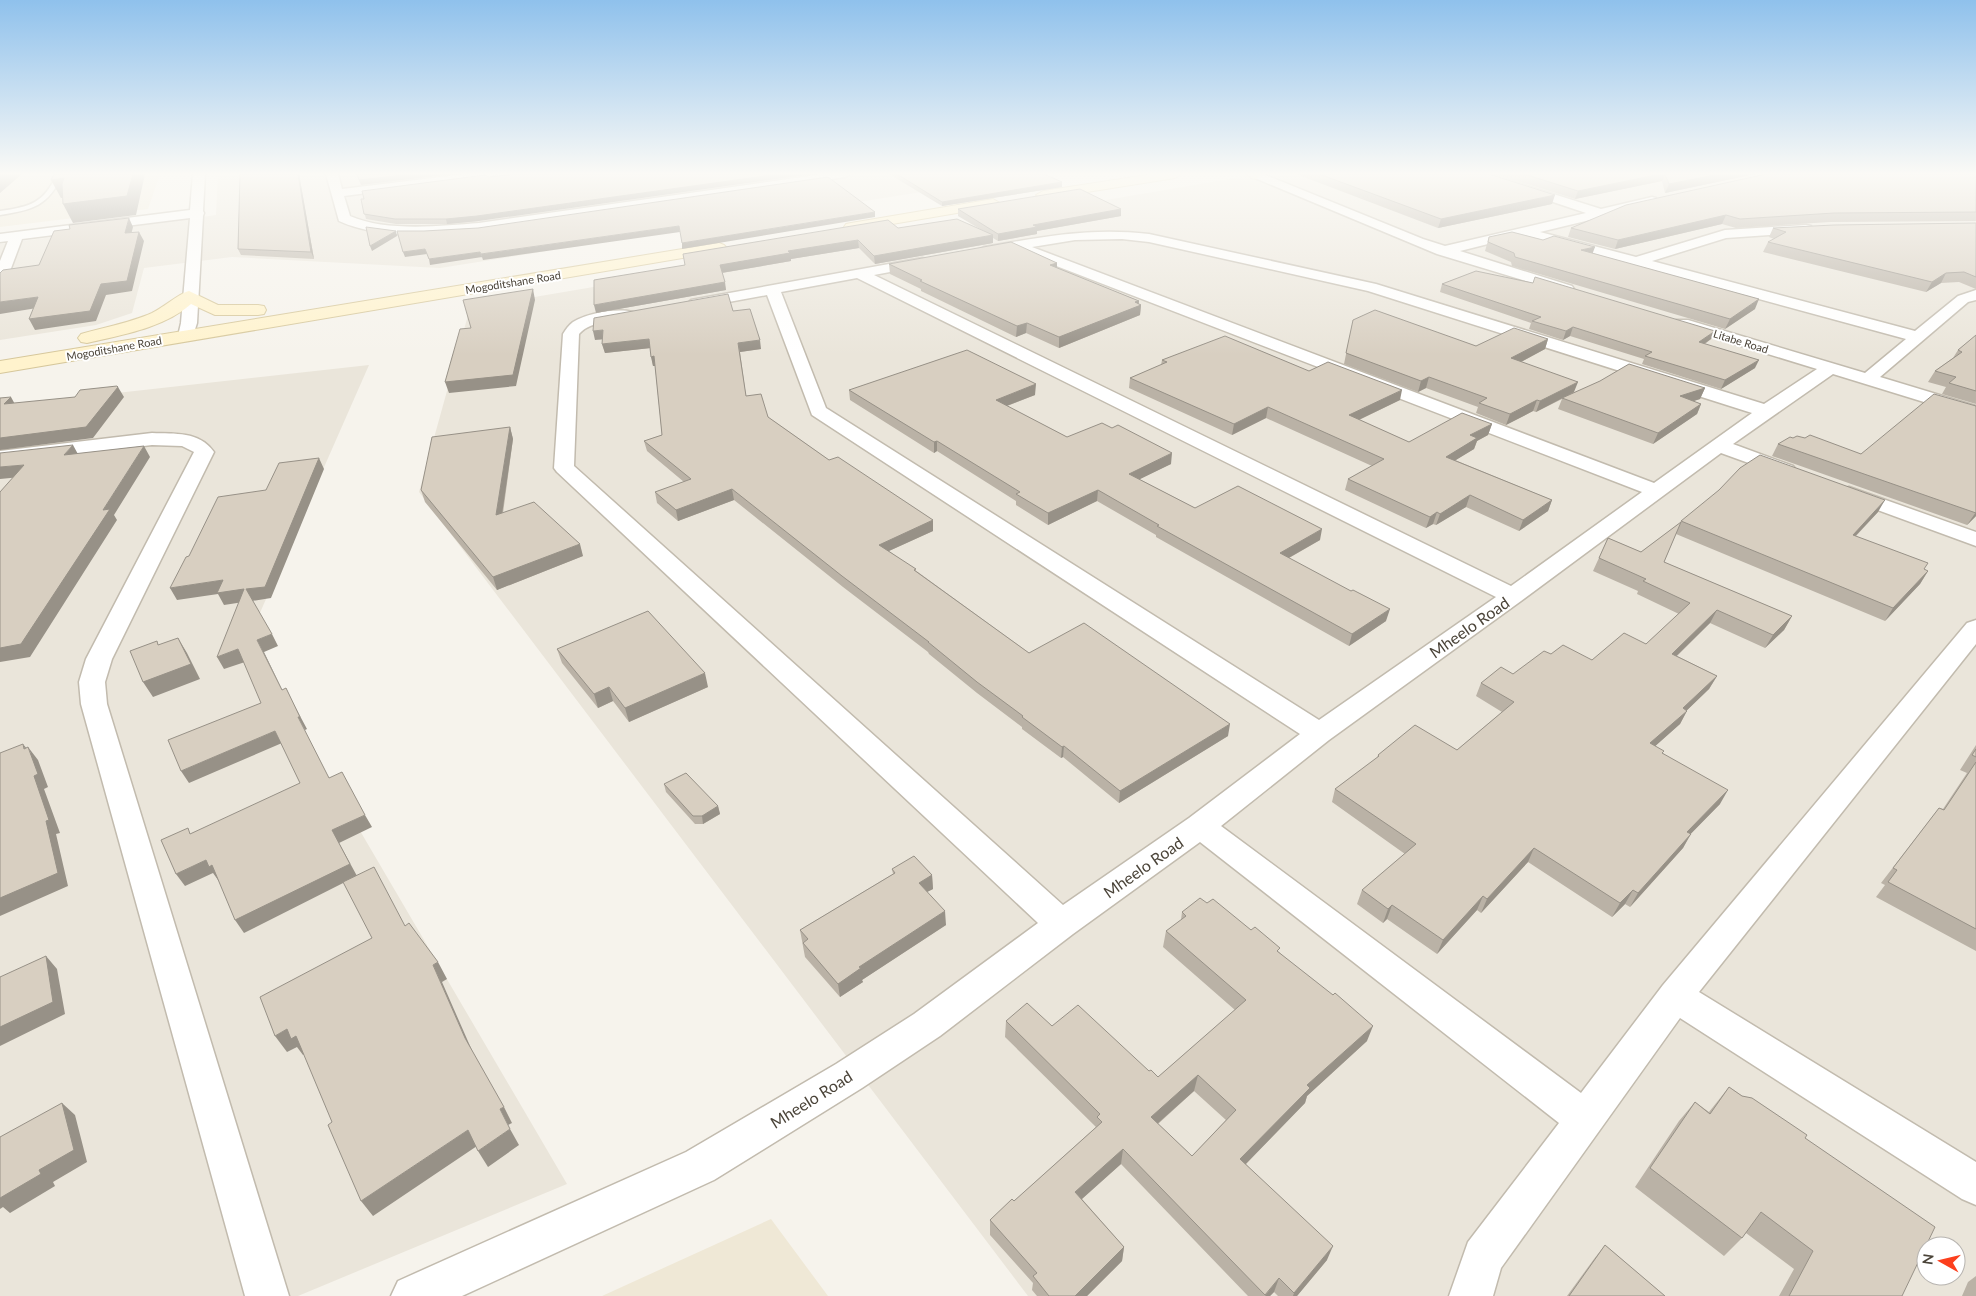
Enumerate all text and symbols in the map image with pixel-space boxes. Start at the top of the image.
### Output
street label: Mogoditshane Road [464,268,562,296]
street label: Litabe Road [1712,326,1770,356]
street label: Mogoditshane Road [65,333,163,363]
street label: Mheelo Road [1425,593,1513,661]
street label: Mheelo Road [1099,833,1187,901]
street label: Mheelo Road [767,1066,855,1132]
north arrow [1916,1236,1966,1286]
text: N [1918,1253,1937,1266]

